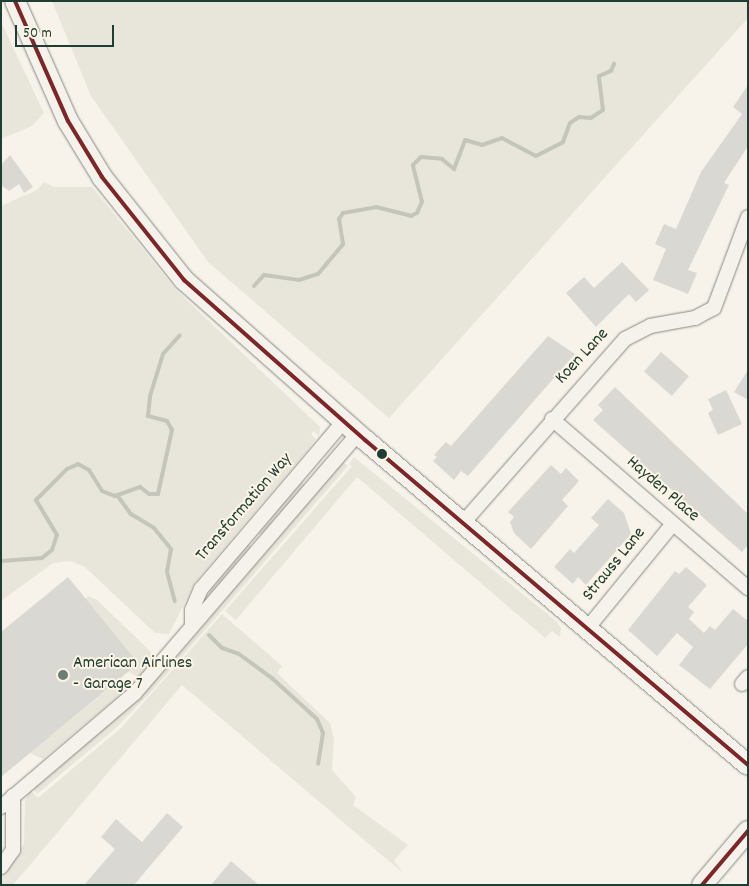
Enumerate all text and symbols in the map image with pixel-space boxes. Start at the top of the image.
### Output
scale bar [18,15,116,47]
text: 50 m [23,23,52,45]
street label: Koen Lane [552,325,614,389]
street label: Transformation Way [192,449,298,567]
unlabelled marker [377,449,387,459]
street label: Hayden Place [621,452,703,528]
street label: Strauss Lane [579,524,651,606]
place label: American Airlines - Garage 7 [73,654,192,696]
marker: American Airlines - Garage 7 [57,669,69,681]

